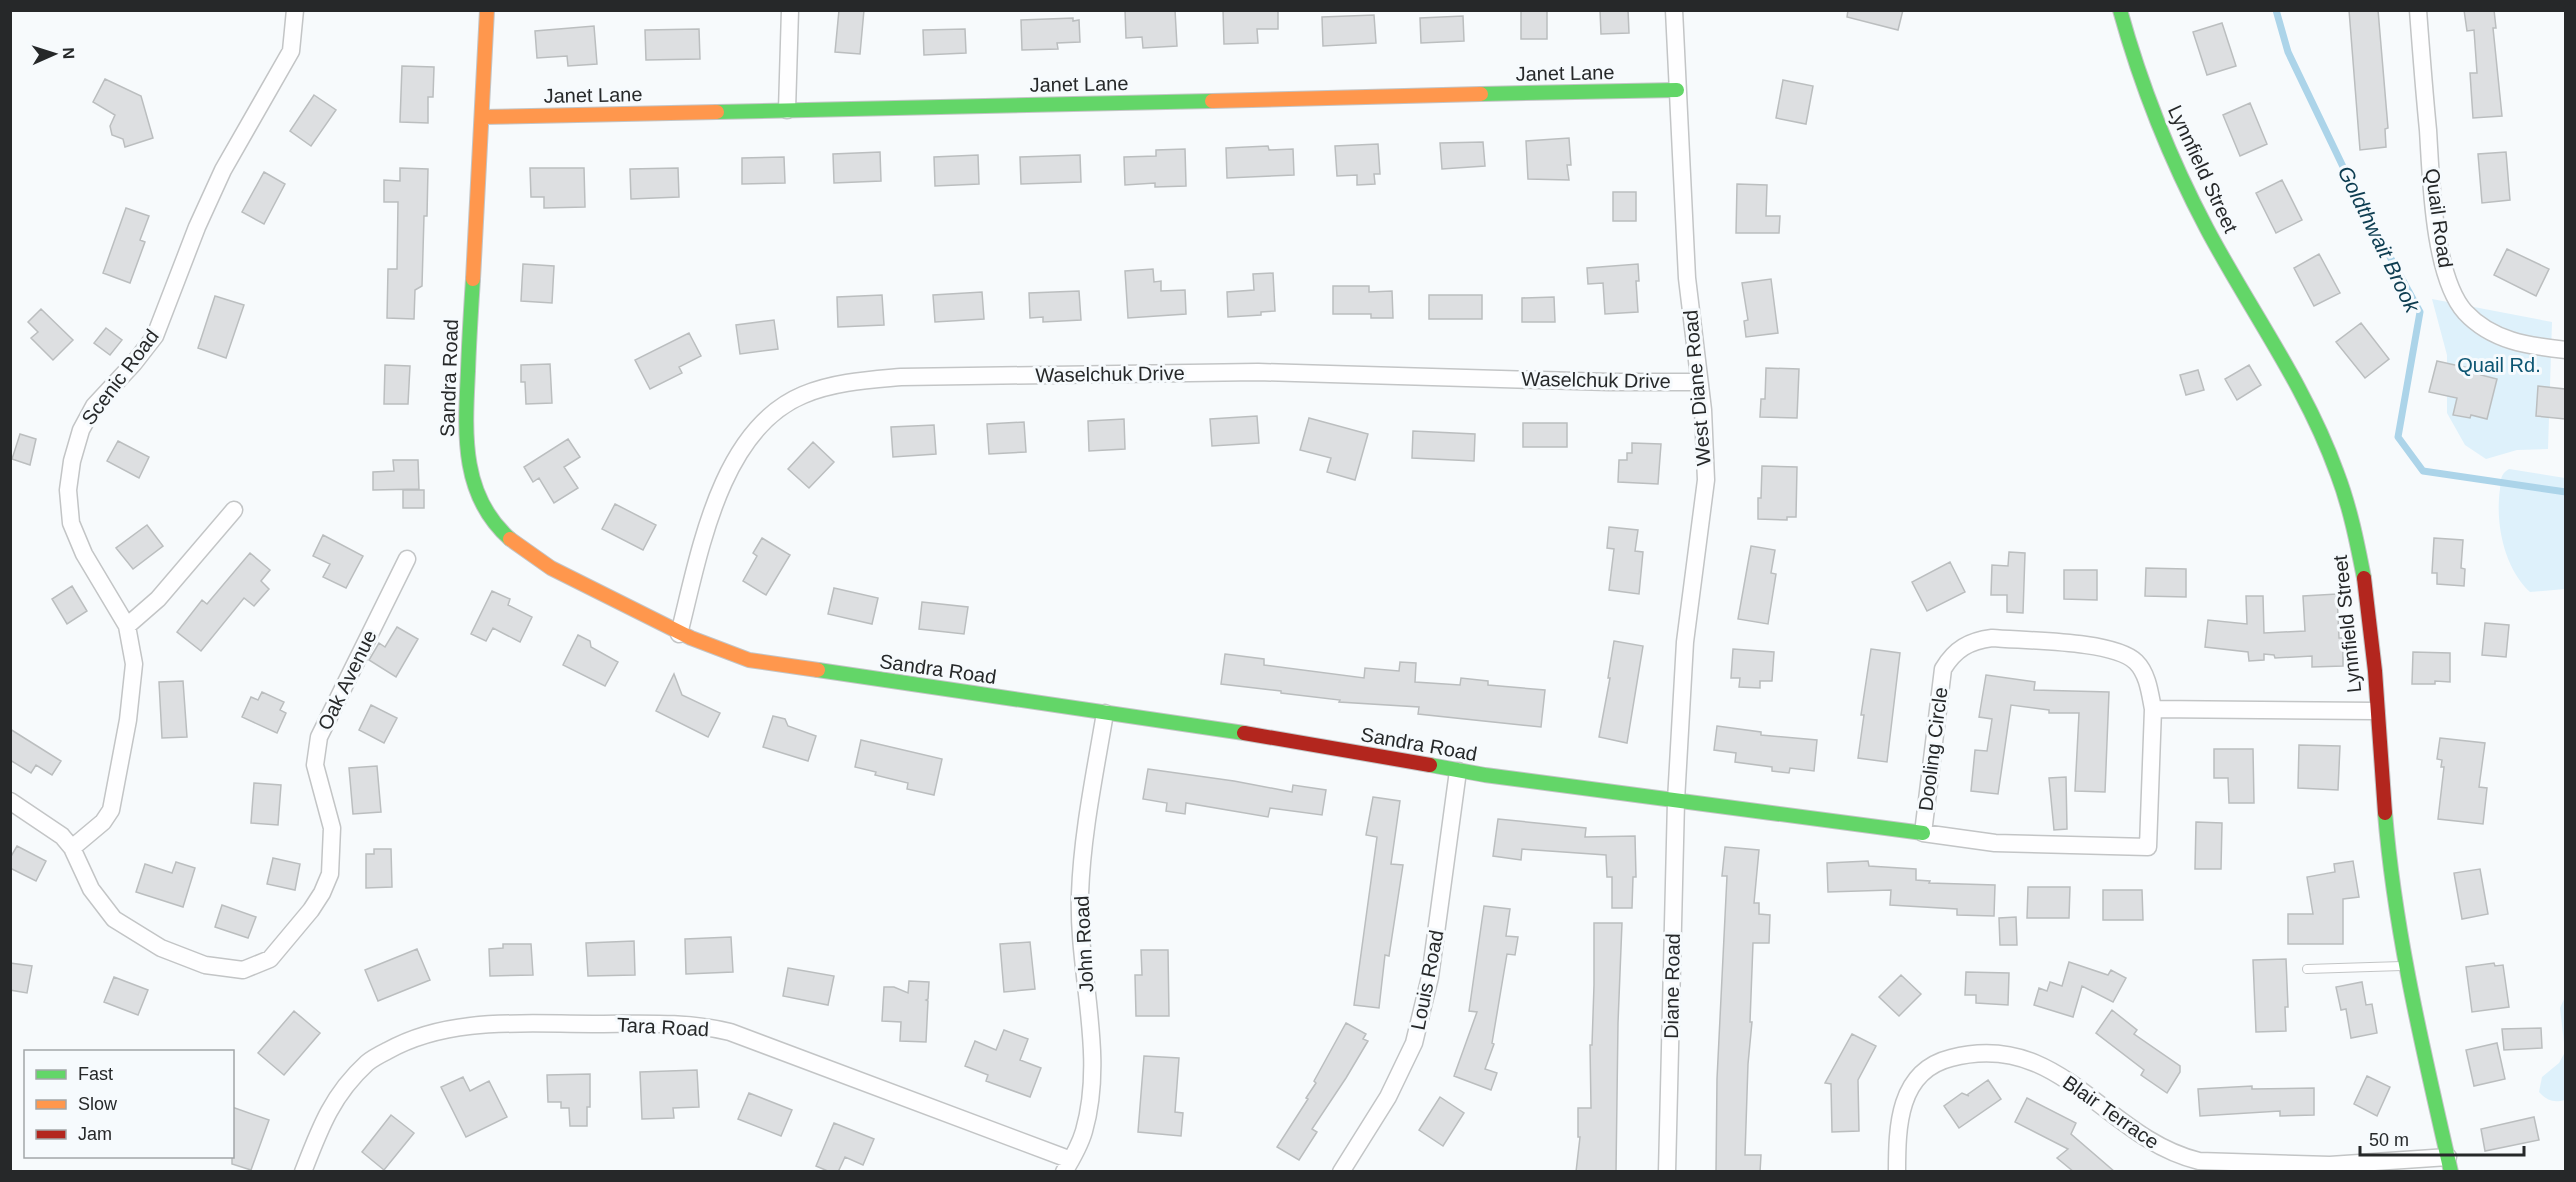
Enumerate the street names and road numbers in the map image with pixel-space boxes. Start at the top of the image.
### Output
street label: Janet Lane [1515,61,1615,85]
street label: Janet Lane [1029,72,1129,96]
street label: Janet Lane [543,83,643,107]
street label: Lynnfield Street [2164,102,2242,237]
street label: Quail Road [2421,167,2457,269]
street label: West Diane Road [1679,309,1715,467]
street label: Sandra Road [436,319,462,437]
street label: Scenic Road [77,325,163,429]
street label: Waselchuk Drive [1035,362,1185,386]
street label: Waselchuk Drive [1521,368,1671,392]
street label: Lynnfield Street [2329,554,2365,694]
street label: Oak Avenue [313,626,381,734]
street label: Sandra Road [878,650,998,688]
street label: Dooling Circle [1914,686,1952,812]
street label: Sandra Road [1359,723,1479,765]
street label: John Road [1070,895,1098,993]
street label: Louis Road [1407,928,1447,1032]
street label: Diane Road [1660,933,1684,1039]
street label: Tara Road [616,1014,710,1040]
street label: Blair Terrace [2059,1071,2163,1153]

